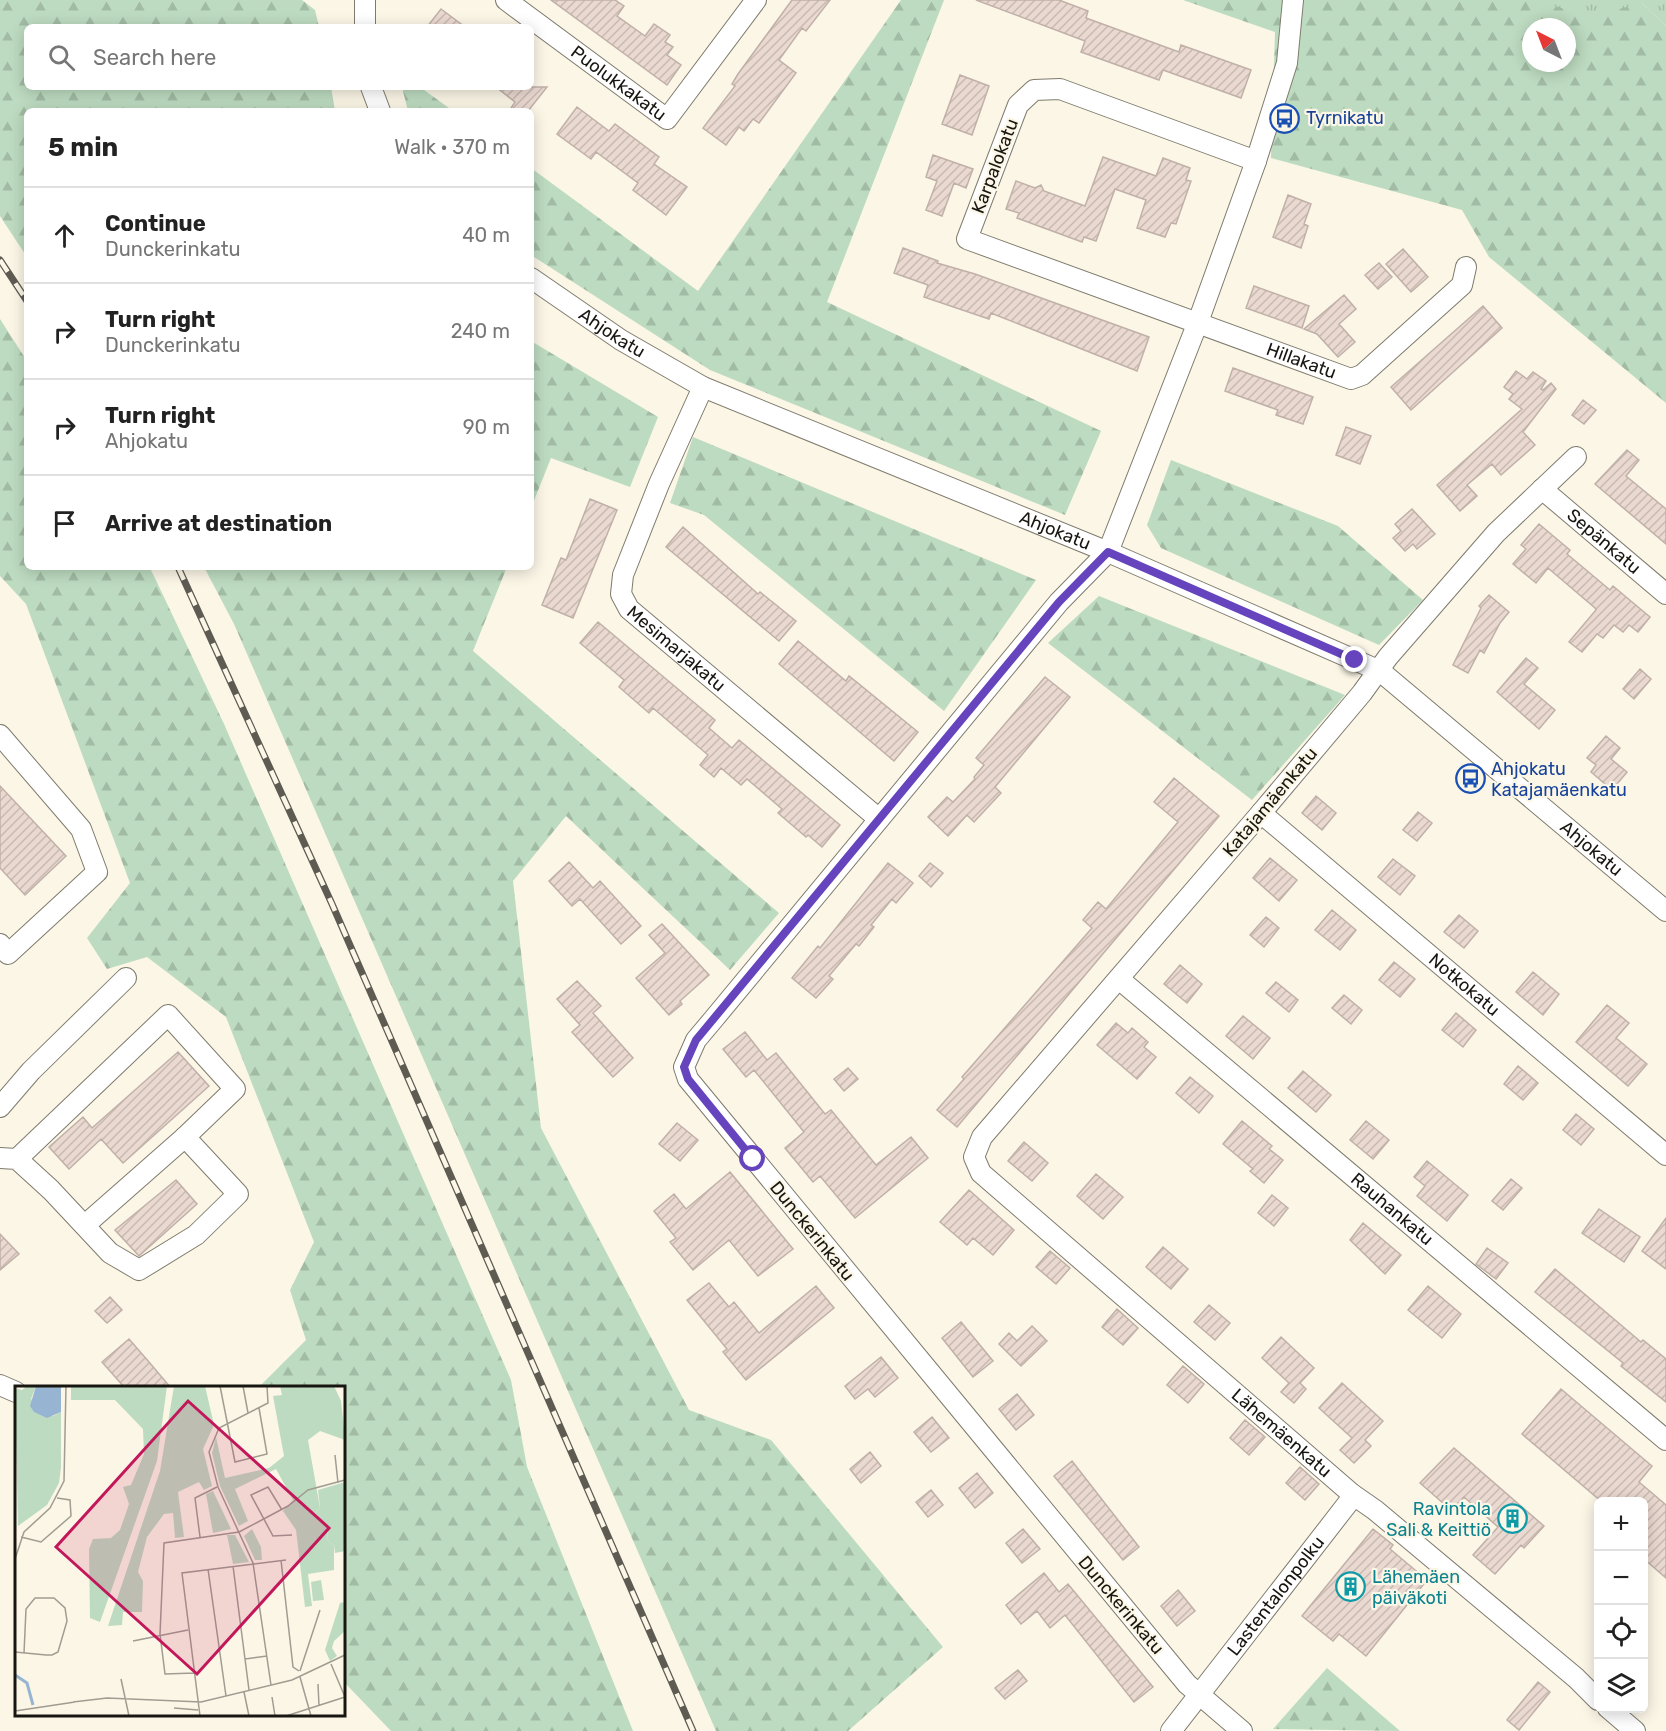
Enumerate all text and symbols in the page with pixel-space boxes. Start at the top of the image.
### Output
north arrow [1522,18,1576,72]
search box [24,24,534,90]
icon: search [45,41,78,74]
street label: Puolukkakatu [567,41,671,126]
text: Search here [93,44,216,71]
bus stop icon: Tyrnikatu [1269,102,1301,134]
place label: Tyrnikatu [1306,107,1384,129]
street label: Karpalokatu [967,116,1023,216]
text: 5 min [48,132,118,163]
text: Walk · 370 m [394,135,510,159]
text: Continue [105,210,206,237]
icon: ahead [48,219,81,252]
text: 40 m [462,223,510,247]
text: Dunckerinkatu [105,237,241,261]
street label: Ahjokatu [575,303,649,363]
text: Turn right [105,306,215,333]
icon: right [48,315,81,348]
text: 240 m [451,319,510,343]
text: Dunckerinkatu [105,333,241,357]
street label: Hillakatu [1263,338,1339,384]
text: Turn right [105,402,215,429]
icon: right [48,411,81,444]
text: 90 m [463,415,510,439]
text: Ahjokatu [105,429,188,453]
street label: Sepänkatu [1562,504,1645,579]
street label: Ahjokatu [1016,506,1094,555]
icon: arrive [48,507,81,540]
text: Arrive at destination [105,510,332,537]
street label: Mesimarjakatu [622,601,730,696]
route end [1341,646,1367,672]
street label: Katajamäenkatu [1218,743,1322,861]
place label: Ahjokatu Katajamäenkatu [1491,758,1627,801]
bus stop icon: Ahjokatu Katajamäenkatu [1454,763,1486,795]
street label: Ahjokatu [1556,816,1627,881]
street label: Notkokatu [1424,949,1504,1021]
route start [739,1145,765,1171]
street label: Rauhankatu [1346,1168,1438,1250]
street label: Dunckerinkatu [765,1177,859,1285]
street label: Lähemäenkatu [1227,1384,1336,1482]
inset map [15,1386,345,1716]
map controls [1594,1497,1648,1713]
button: + [1594,1497,1648,1551]
place label: Ravintola Sali & Keittiö [1386,1498,1491,1541]
building icon: Ravintola Sali & Keittiö [1496,1503,1528,1535]
street label: Lastentalonpolku [1223,1532,1329,1660]
street label: Dunckerinkatu [1073,1551,1169,1659]
button: − [1594,1551,1648,1605]
place label: Lähemäen päiväkoti [1372,1566,1460,1609]
building icon: Lähemäen päiväkoti [1335,1571,1367,1603]
button: locate [1594,1605,1648,1659]
button: layers [1594,1659,1648,1713]

